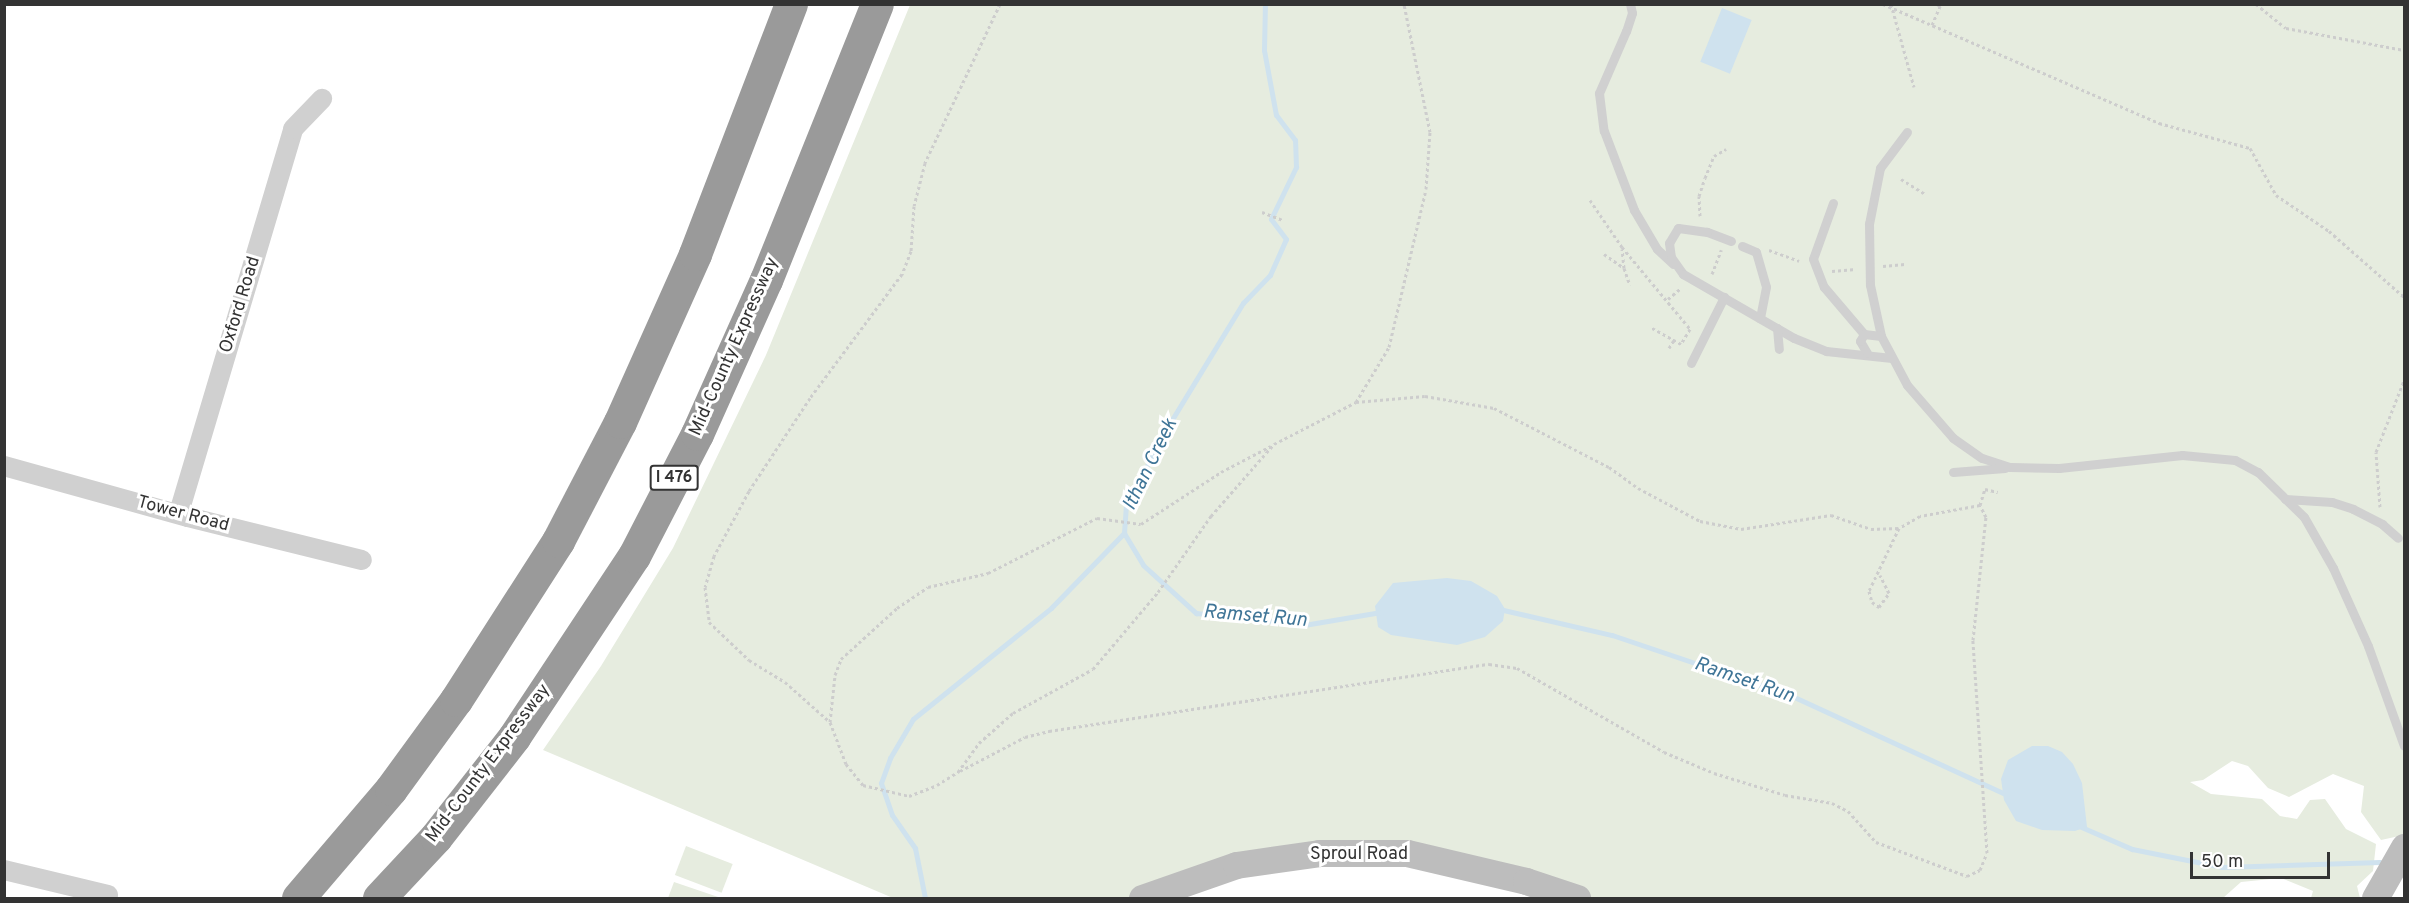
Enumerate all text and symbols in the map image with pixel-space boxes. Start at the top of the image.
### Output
street label: Oxford Road [216,254,266,356]
street label: Mid-County Expressway [686,254,784,440]
water label: Ithan Creek [1119,415,1183,515]
road number: I 476 [648,465,700,491]
street label: Tower Road [135,492,231,538]
water label: Ramset Run [1202,601,1308,633]
water label: Ramset Run [1691,653,1797,709]
street label: Mid-County Expressway [422,680,556,848]
scale bar [2193,840,2332,878]
street label: Sproul Road [1310,844,1408,866]
text: 50 m [2201,851,2243,874]

